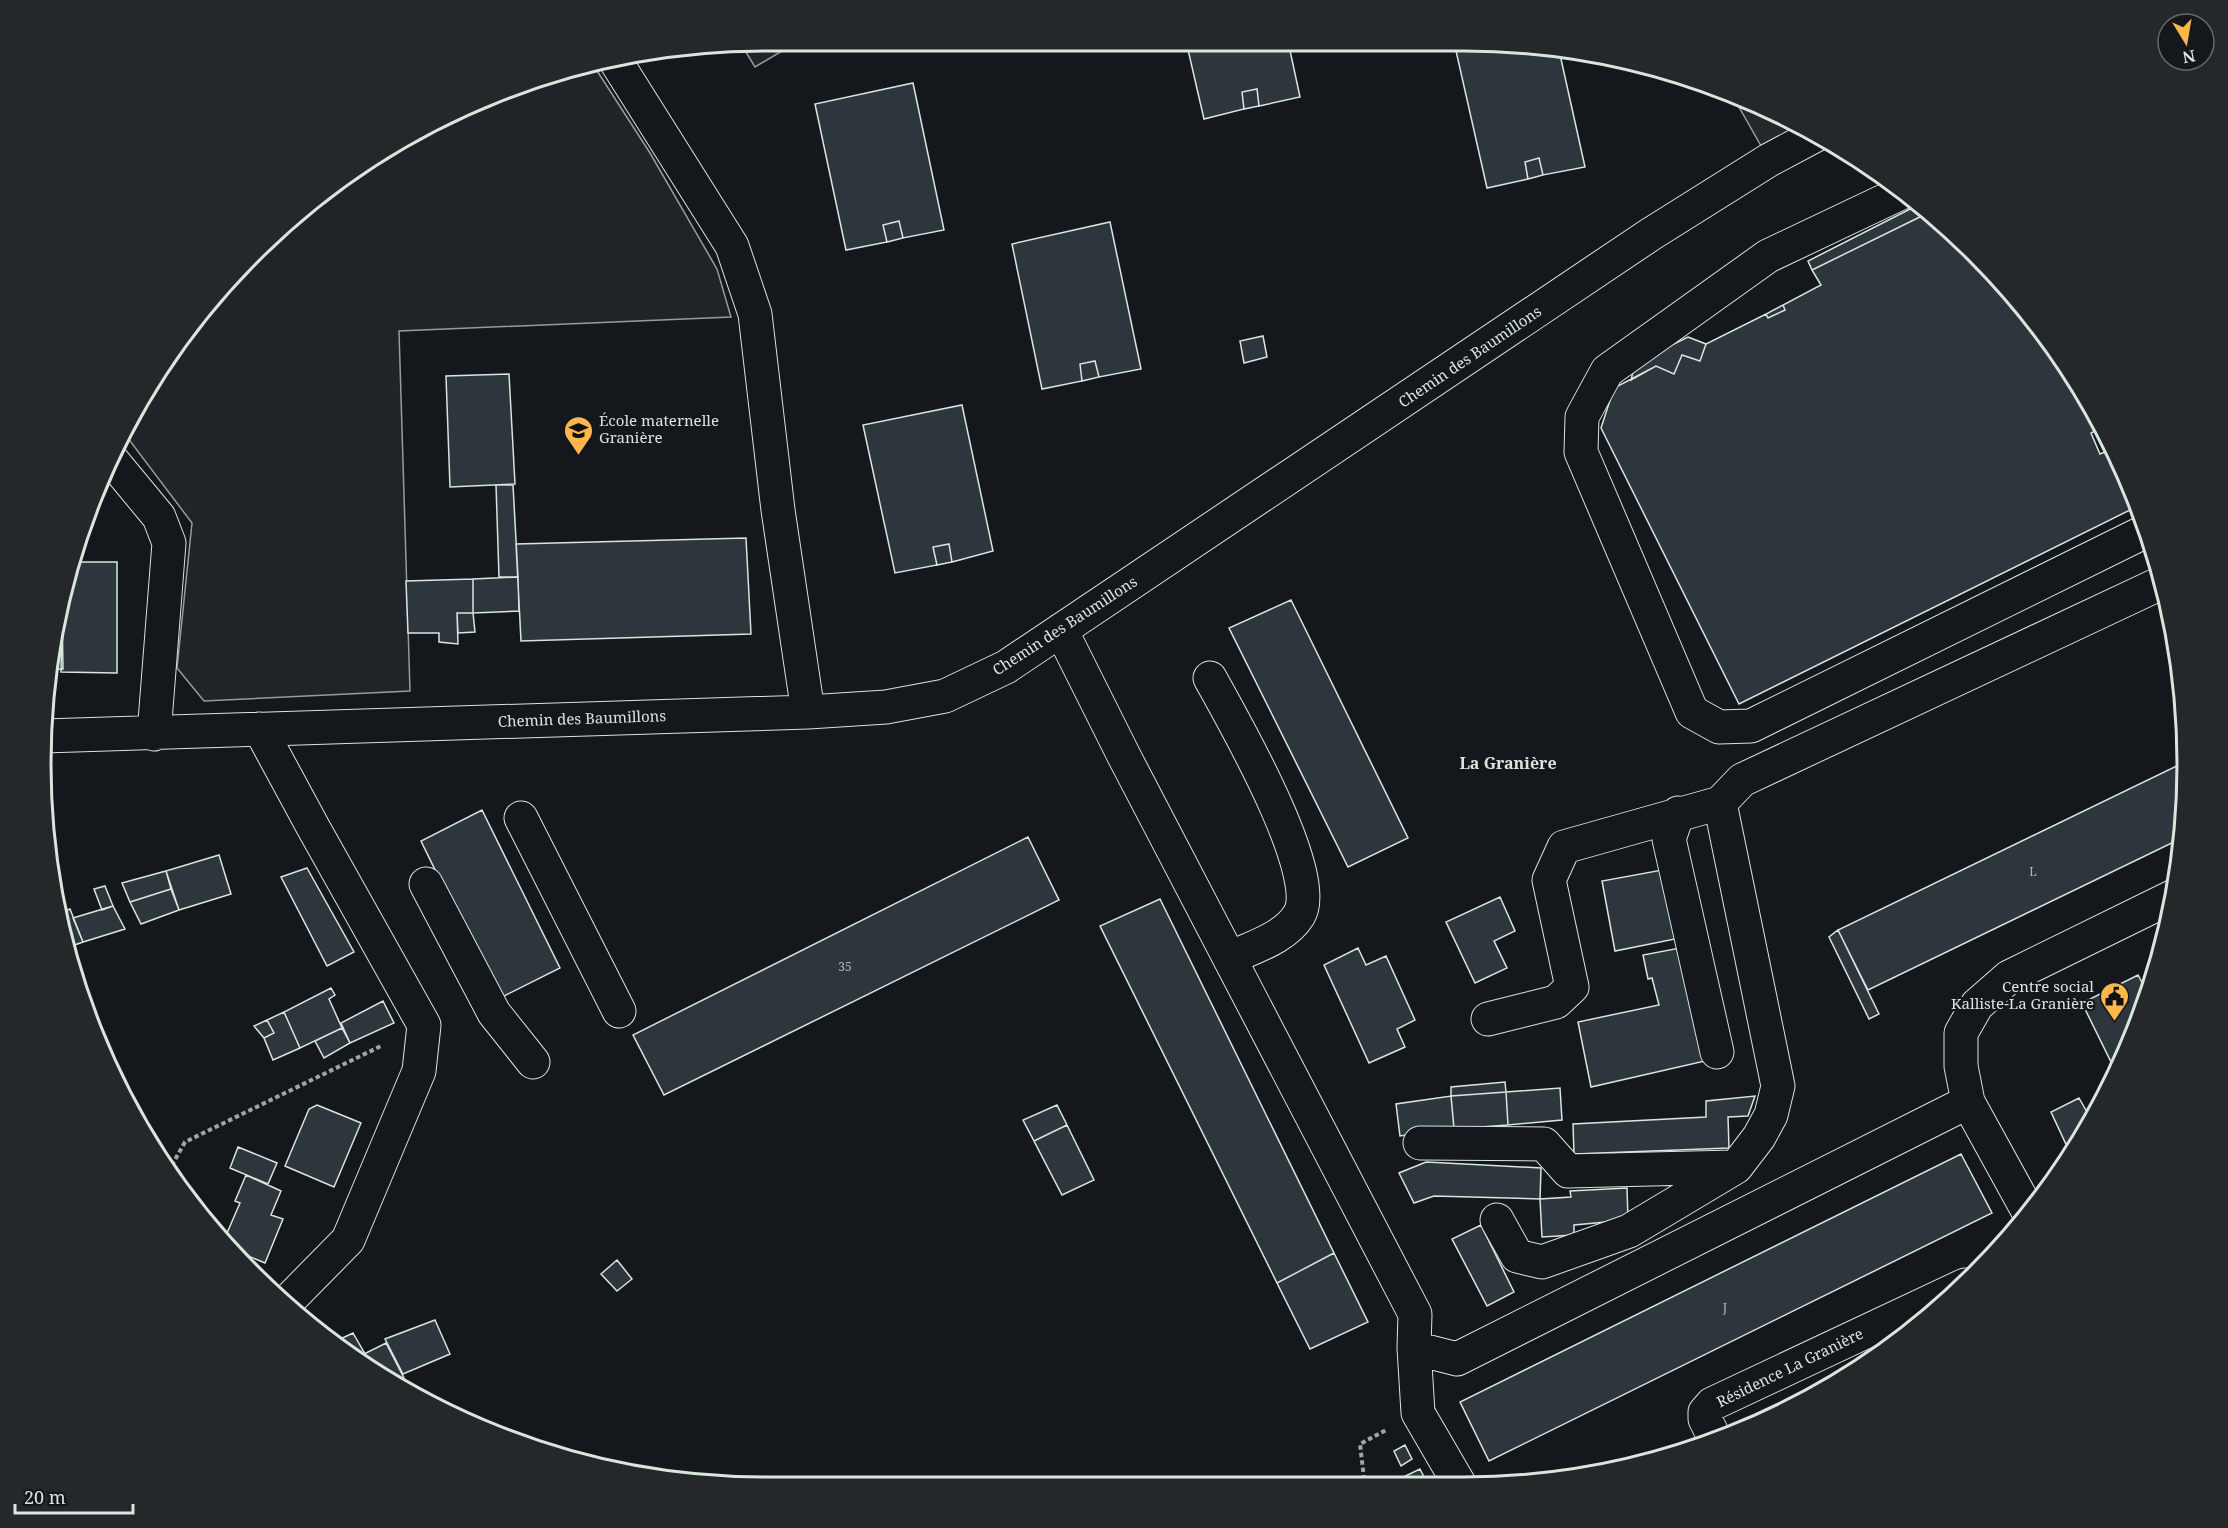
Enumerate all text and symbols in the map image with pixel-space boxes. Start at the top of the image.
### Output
north arrow [2156,12,2216,72]
text: N [2180,45,2197,69]
street label: Chemin des Baumillons [1394,301,1545,412]
place label: École maternelle Granière [599,410,719,447]
school or university icon: École maternelle Granière [562,414,594,456]
street label: Chemin des Baumillons [988,571,1141,679]
street label: Chemin des Baumillons [497,705,667,731]
district label: La Granière [1459,752,1557,774]
house number: L [2029,863,2037,880]
house number: 35 [838,958,852,975]
place label: Centre social Kalliste-La Granière [1951,976,2094,1013]
public building icon: Centre social Kalliste-La Granière [2099,980,2131,1022]
house number: J [1722,1299,1727,1316]
street label: Résidence La Granière [1713,1323,1866,1411]
scale bar [15,1477,134,1515]
text: 20 m [24,1485,66,1509]

